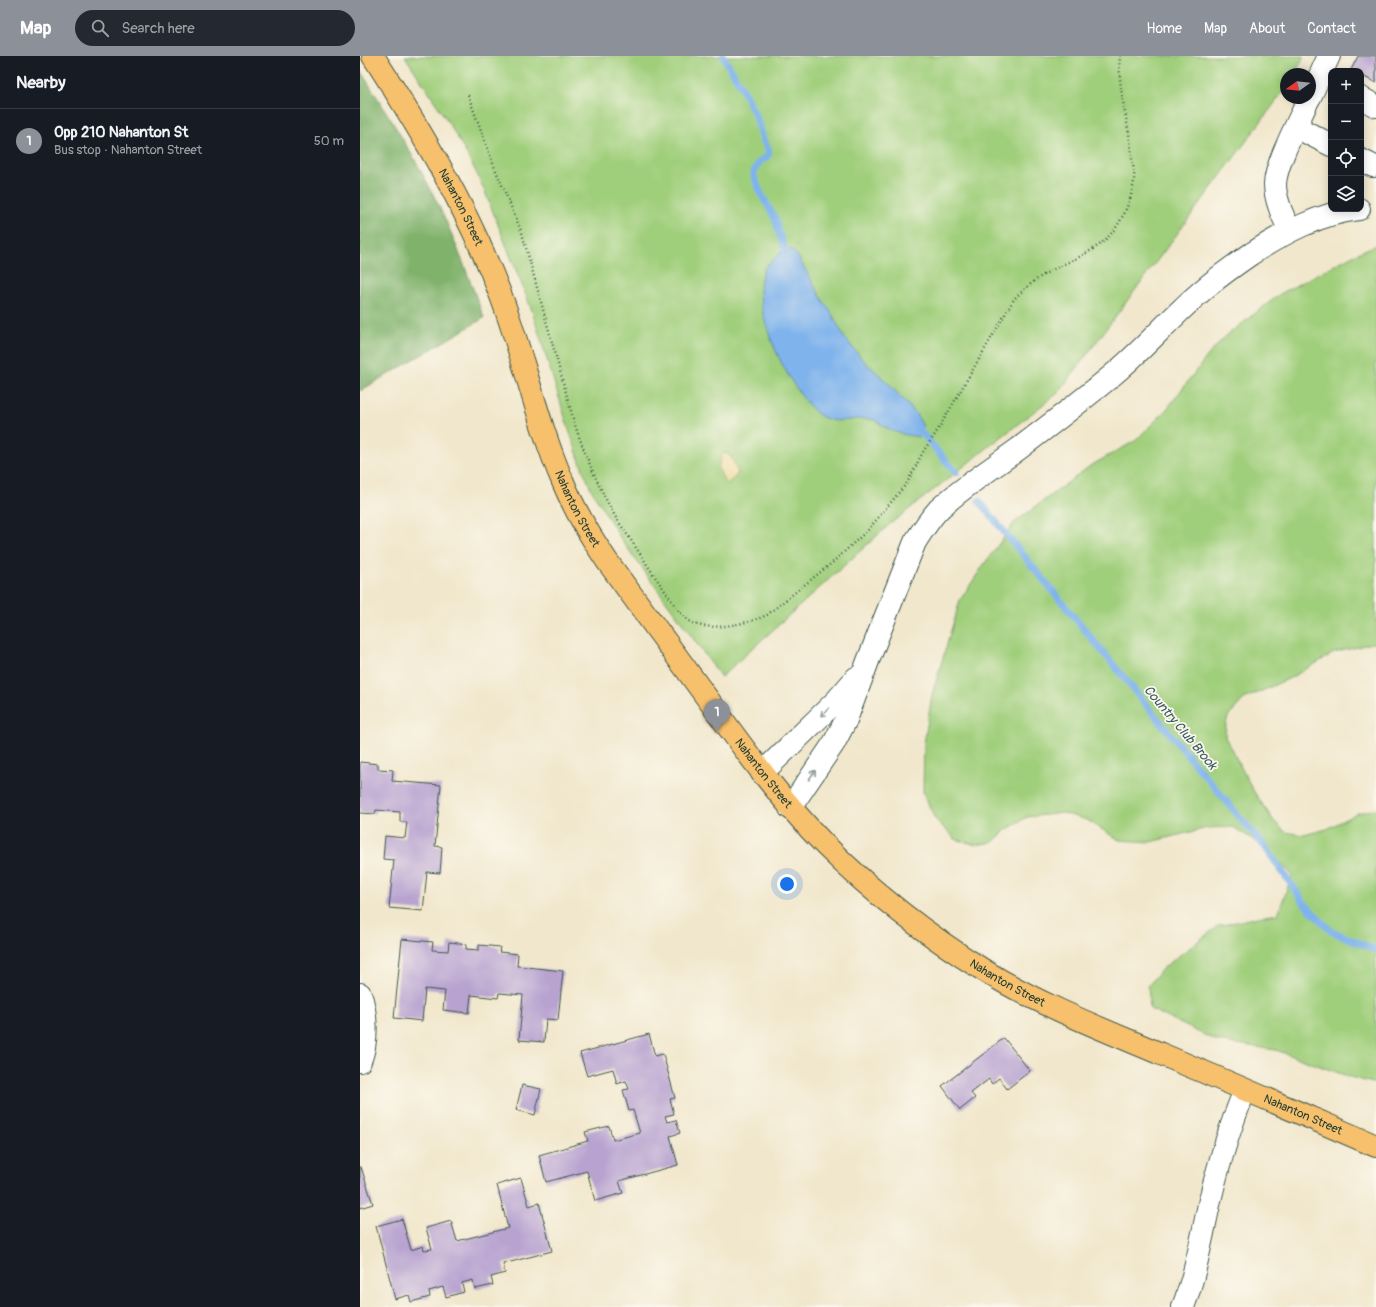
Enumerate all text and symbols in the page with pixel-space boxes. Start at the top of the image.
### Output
search box [75,10,355,46]
text: Map [20,16,51,40]
icon: search [89,17,111,39]
text: Search here [121,19,195,38]
text: Home [1147,20,1182,37]
text: Map [1204,20,1227,37]
text: About [1249,20,1285,37]
text: Contact [1307,20,1356,37]
north arrow [1280,68,1316,104]
map controls [1328,68,1364,212]
button: + [1328,68,1364,104]
text: Nearby [16,72,65,93]
button: − [1328,104,1364,140]
text: Opp 210 Nahanton St [54,123,188,142]
text: 1 [26,133,32,149]
text: 50 m [314,133,344,149]
button: locate [1328,140,1364,176]
text: Bus stop · Nahanton Street [54,142,202,158]
street label: Nahanton Street [435,166,486,248]
button: layers [1328,176,1364,212]
street label: Nahanton Street [551,468,603,550]
water label: Country Club Brook [1140,682,1221,774]
pin: 1 [704,699,730,732]
one-way arrow [820,707,830,717]
street label: Nahanton Street [731,736,795,812]
one-way arrow [808,770,816,781]
your location [777,874,797,894]
street label: Nahanton Street [967,956,1048,1011]
street label: Nahanton Street [1261,1091,1345,1139]

